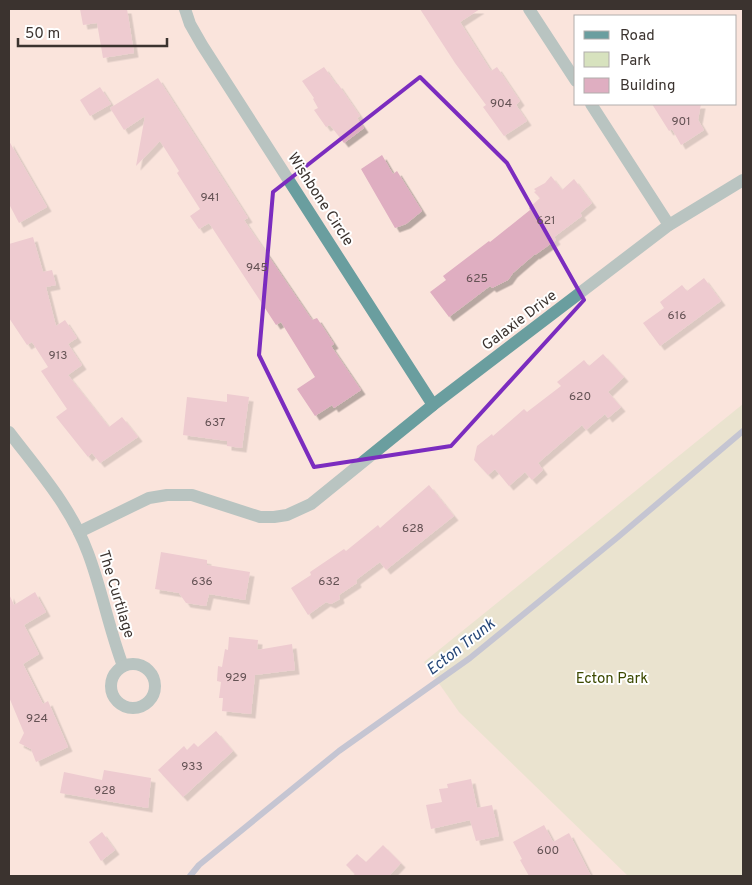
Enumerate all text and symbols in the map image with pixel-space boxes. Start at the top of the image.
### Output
scale bar [18,15,166,47]
legend [574,15,737,105]
text: 50 m [25,25,60,44]
text: Road [620,27,655,46]
text: Park [620,52,651,71]
text: Building [620,77,675,96]
house number: 904 [490,96,512,112]
house number: 901 [671,114,691,130]
street label: Wishbone Circle [282,150,357,250]
house number: 941 [200,190,220,206]
house number: 621 [537,213,555,229]
house number: 945 [246,260,268,276]
house number: 625 [466,271,488,287]
street label: Galaxie Drive [479,287,561,356]
house number: 616 [668,308,686,324]
house number: 913 [49,348,67,364]
house number: 620 [569,389,591,405]
house number: 637 [205,415,225,431]
house number: 628 [402,521,424,537]
street label: The Curtilage [93,548,138,641]
house number: 636 [191,574,213,590]
house number: 632 [318,574,340,590]
water label: Ecton Trunk [423,614,500,681]
house number: 929 [225,670,247,686]
park label: Ecton Park [576,670,648,689]
house number: 924 [26,711,48,727]
house number: 933 [181,759,203,775]
house number: 928 [94,783,116,799]
house number: 600 [537,843,559,859]

